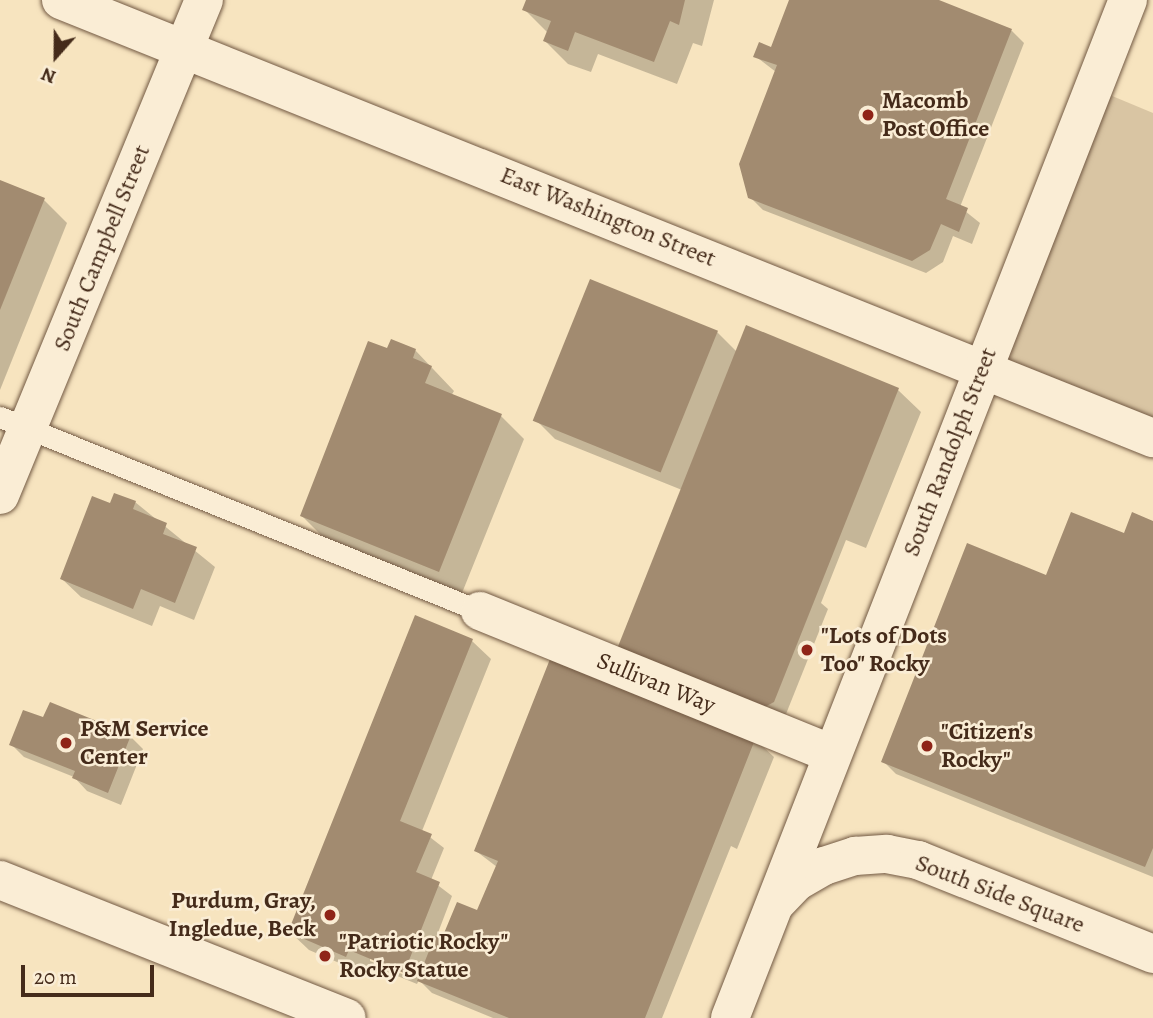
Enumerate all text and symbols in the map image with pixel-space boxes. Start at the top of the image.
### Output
north arrow [21,21,91,91]
text: N [37,61,60,90]
place label: Macomb Post Office [882,87,989,143]
marker: Macomb Post Office [860,107,876,123]
street label: South Campbell Street [47,141,157,355]
street label: East Washington Street [496,161,720,273]
street label: South Randolph Street [897,344,1003,560]
place label: "Lots of Dots Too" Rocky [821,622,947,678]
marker: "Lots of Dots Too" Rocky [799,642,815,658]
street label: Sullivan Way [592,646,720,720]
place label: P&M Service Center [80,715,209,771]
place label: "Citizen's Rocky" [941,718,1033,774]
marker: P&M Service Center [58,735,74,751]
marker: "Citizen's Rocky" [919,738,935,754]
street label: South Side Square [911,849,1089,939]
place label: Purdum, Gray, Ingledue, Beck [168,887,316,943]
marker: Purdum, Gray, Ingledue, Beck [322,907,338,923]
place label: "Patriotic Rocky" Rocky Statue [339,928,508,984]
marker: "Patriotic Rocky" Rocky Statue [317,948,333,964]
scale bar [24,951,158,995]
text: 20 m [34,963,77,991]

